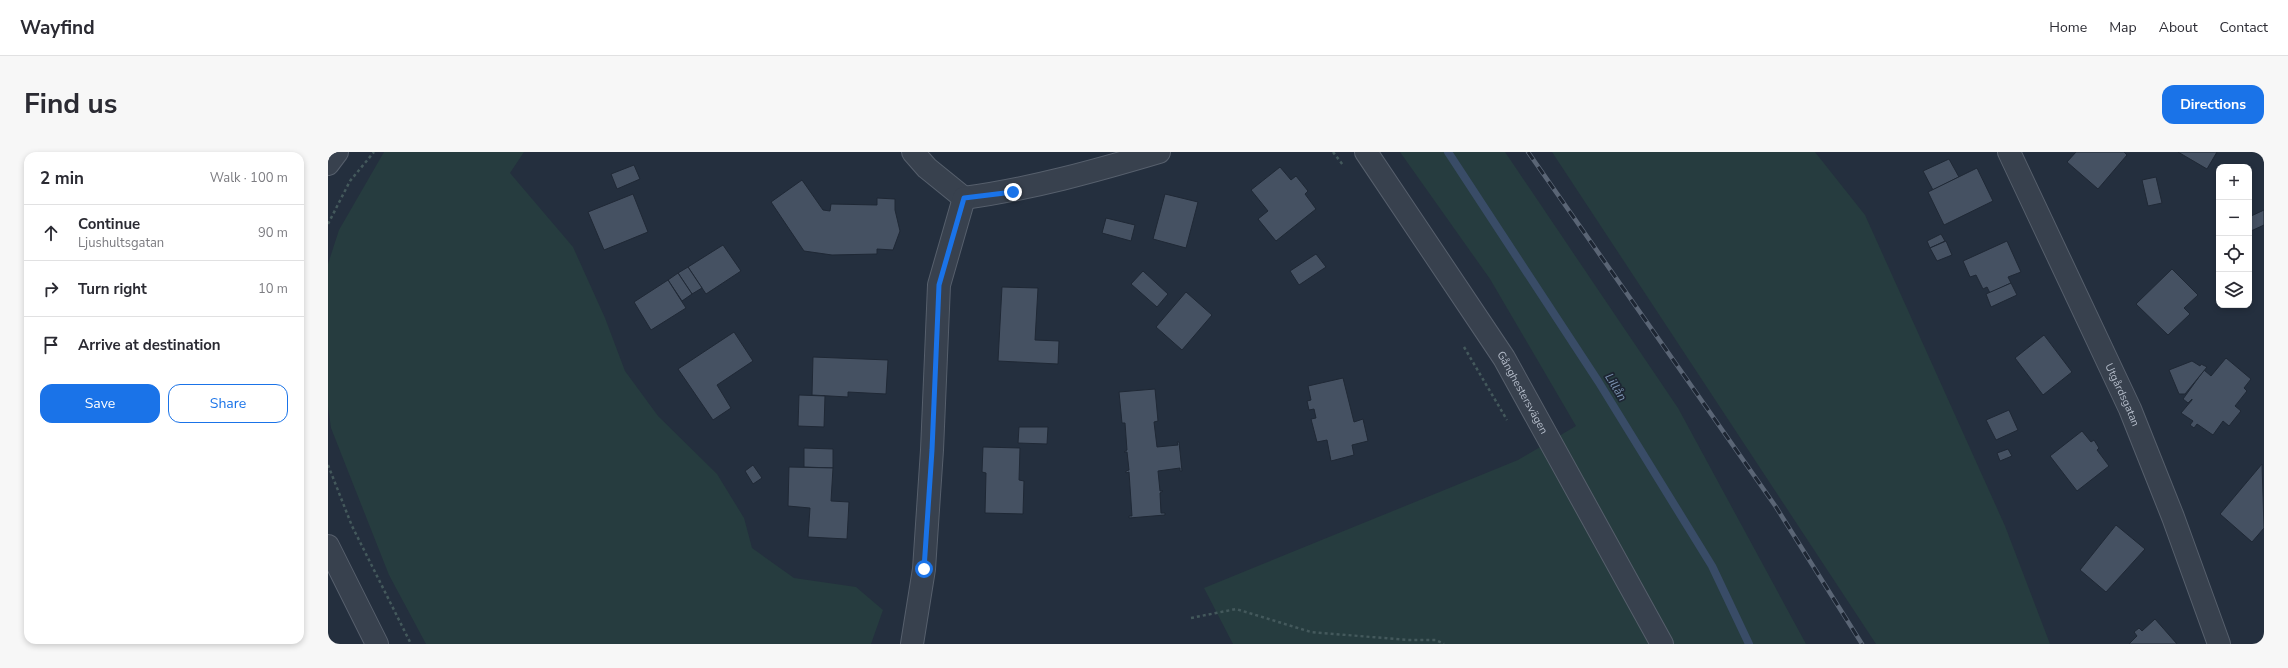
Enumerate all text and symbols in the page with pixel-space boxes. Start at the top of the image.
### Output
text: Wayfind [20,15,95,41]
text: Home [2049,18,2087,37]
text: Map [2109,18,2137,37]
text: About [2159,18,2198,37]
text: Contact [2220,18,2268,37]
text: Find us [24,85,118,123]
button: Directions [2162,85,2264,124]
map controls [2216,164,2252,308]
button: + [2216,164,2252,200]
text: 2 min [40,167,84,190]
text: Walk · 100 m [210,169,288,187]
route end [1004,183,1022,201]
button: − [2216,200,2252,236]
text: Continue [78,214,140,234]
icon: ahead [40,222,62,244]
text: 90 m [258,224,288,242]
text: Ljushultsgatan [78,234,164,252]
button: locate [2216,236,2252,272]
button: layers [2216,272,2252,308]
icon: right [40,278,62,300]
text: Turn right [78,279,147,299]
text: 10 m [258,280,288,298]
icon: arrive [40,334,62,356]
text: Arrive at destination [78,335,221,355]
street label: Gånghestersvägen [1494,348,1552,436]
street label: Utgårdsgatan [2102,361,2144,428]
water label: Lillån [1601,370,1631,404]
button: Save [40,384,160,423]
button: Share [168,384,288,423]
route start [915,560,933,578]

